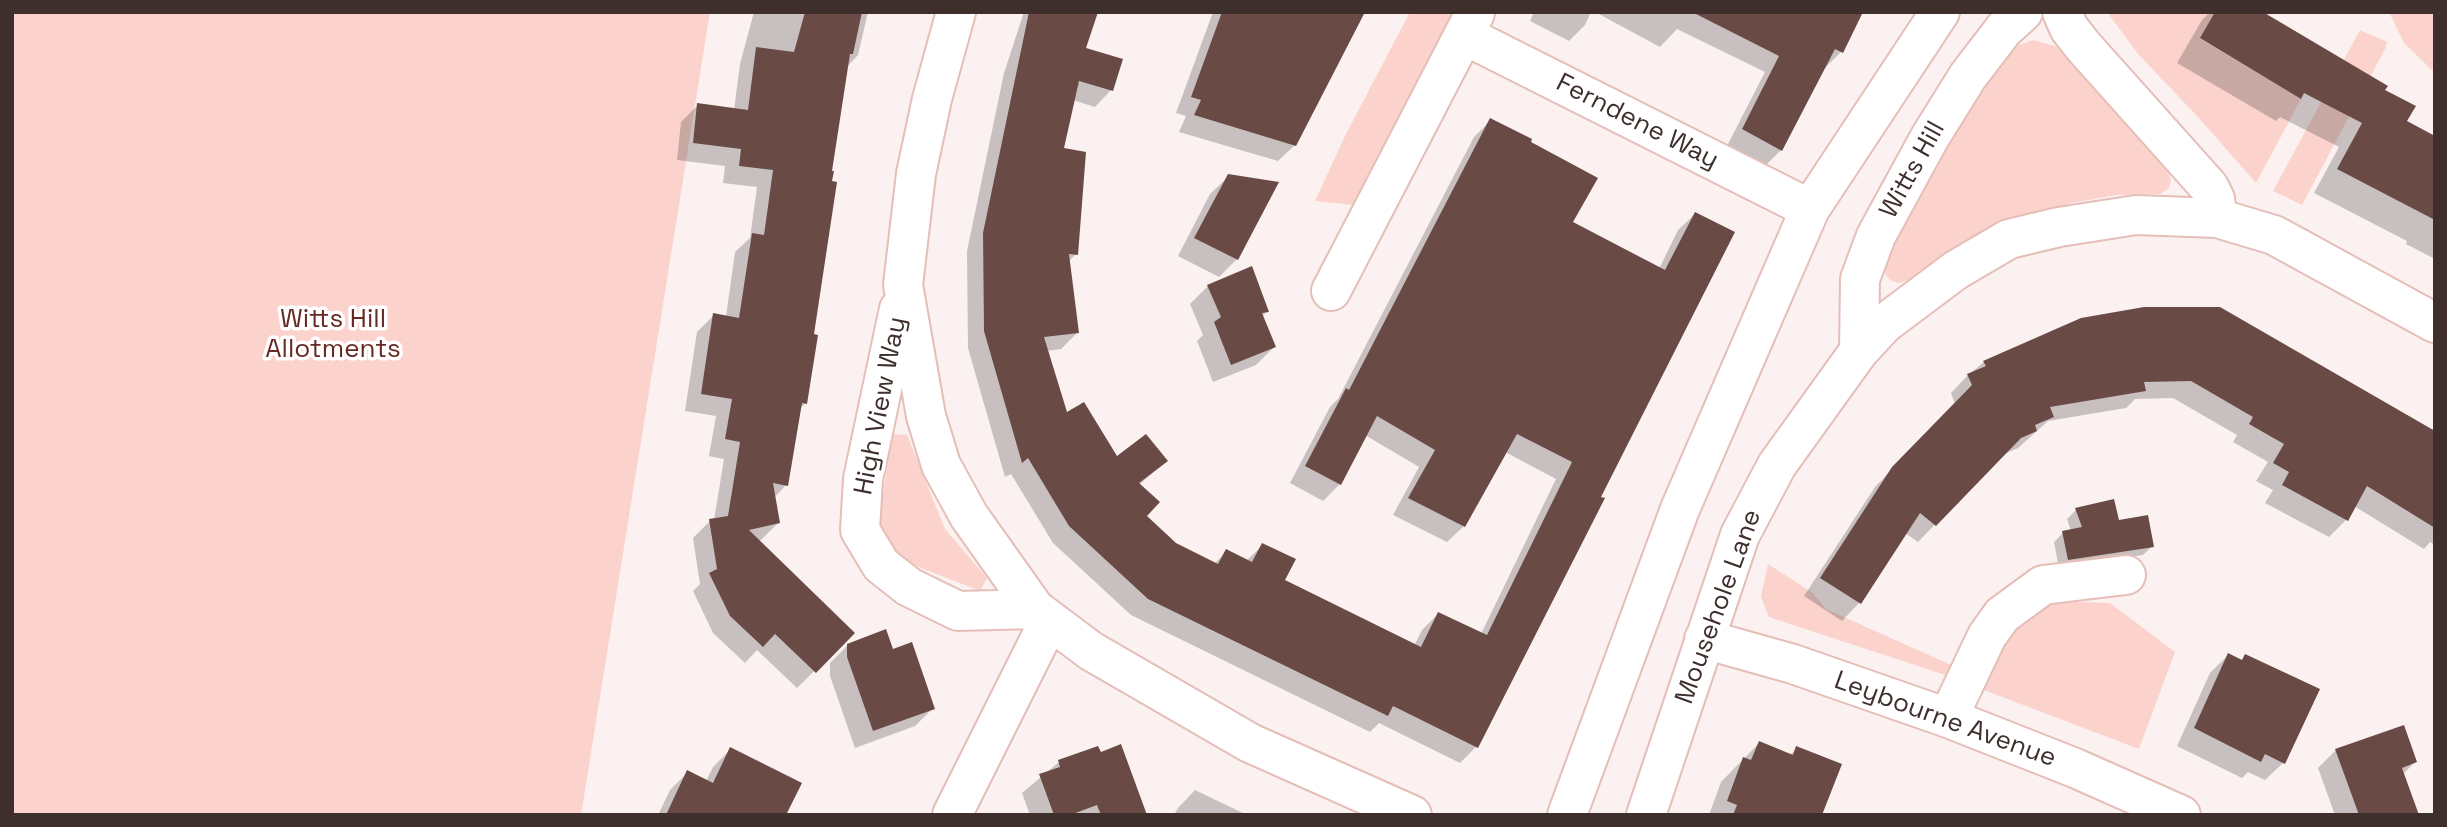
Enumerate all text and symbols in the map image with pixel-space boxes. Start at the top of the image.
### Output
street label: Ferndene Way [1551,68,1723,176]
street label: Witts Hill [1874,116,1952,224]
park label: Witts Hill Allotments [265,304,401,366]
street label: High View Way [848,314,914,498]
street label: Mousehole Lane [1669,506,1769,708]
street label: Leybourne Avenue [1830,665,2060,775]

